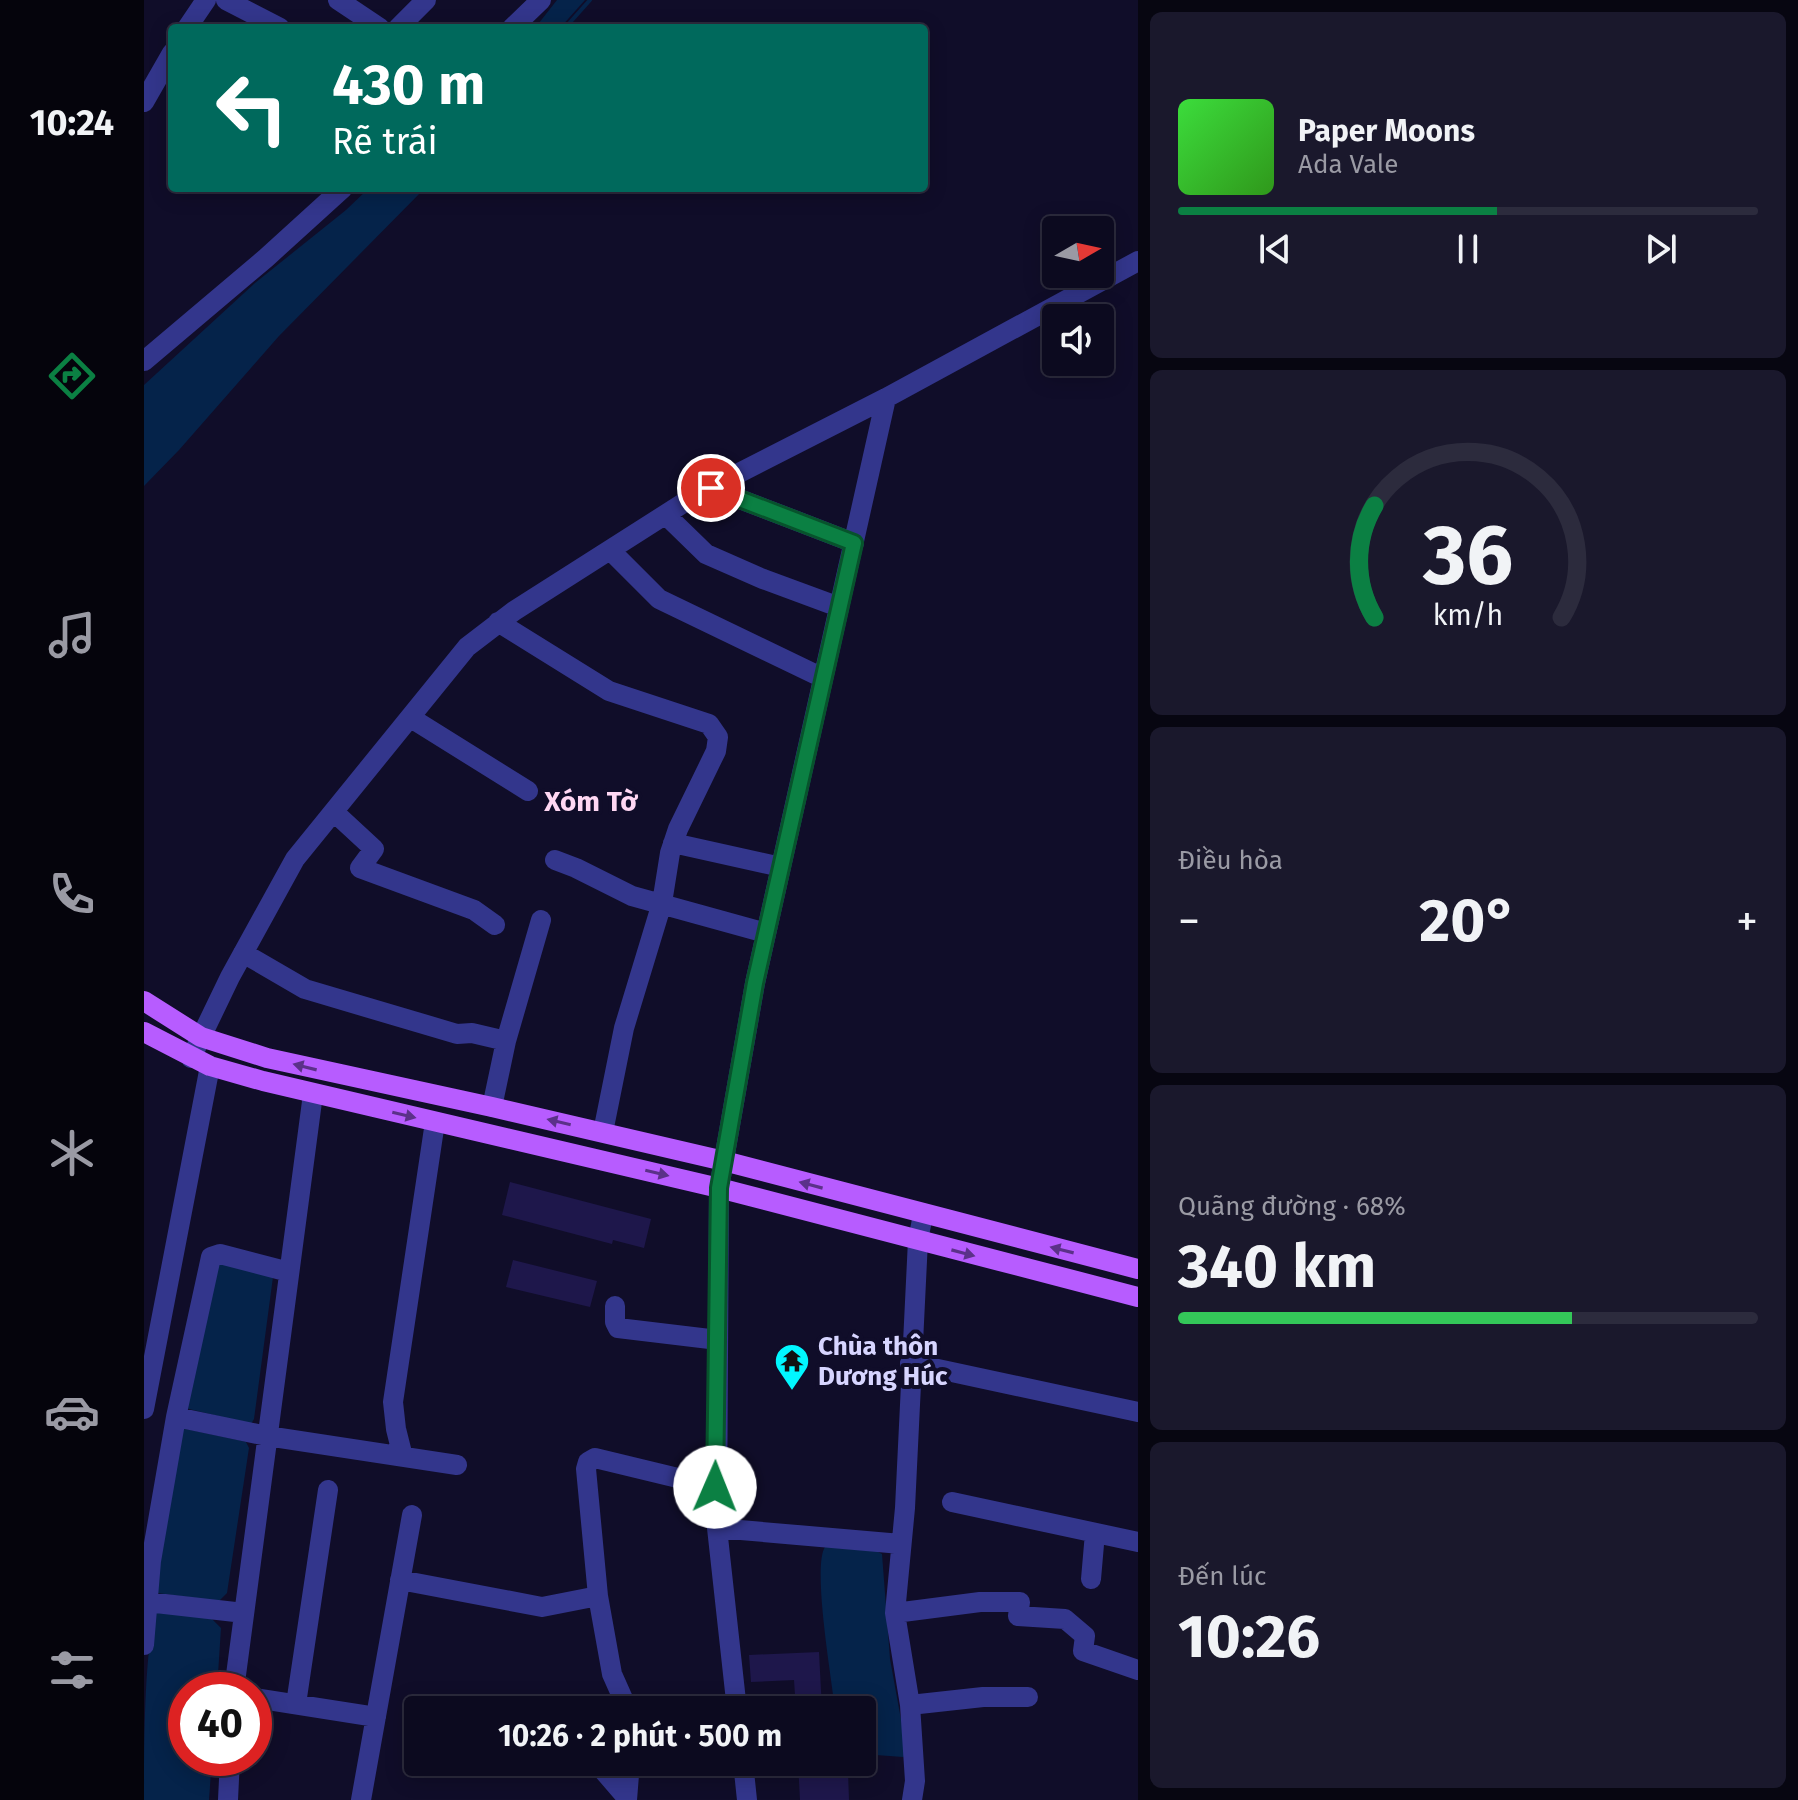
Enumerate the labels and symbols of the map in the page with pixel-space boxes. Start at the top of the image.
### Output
north arrow [1042,216,1114,288]
pin [677,454,745,522]
district label: Xóm Tờ [543,785,638,818]
one-way arrow [292,1060,317,1072]
one-way arrow [391,1109,416,1122]
one-way arrow [546,1115,571,1128]
one-way arrow [645,1167,670,1180]
one-way arrow [798,1178,822,1191]
one-way arrow [1050,1244,1075,1256]
one-way arrow [951,1247,975,1260]
place label: Chùa thôn Dương Húc [818,1331,948,1392]
temple icon: Chùa thôn Dương Húc [773,1342,811,1392]
position arrow [673,1445,757,1529]
speed limit sign: 40 [168,1672,272,1776]

